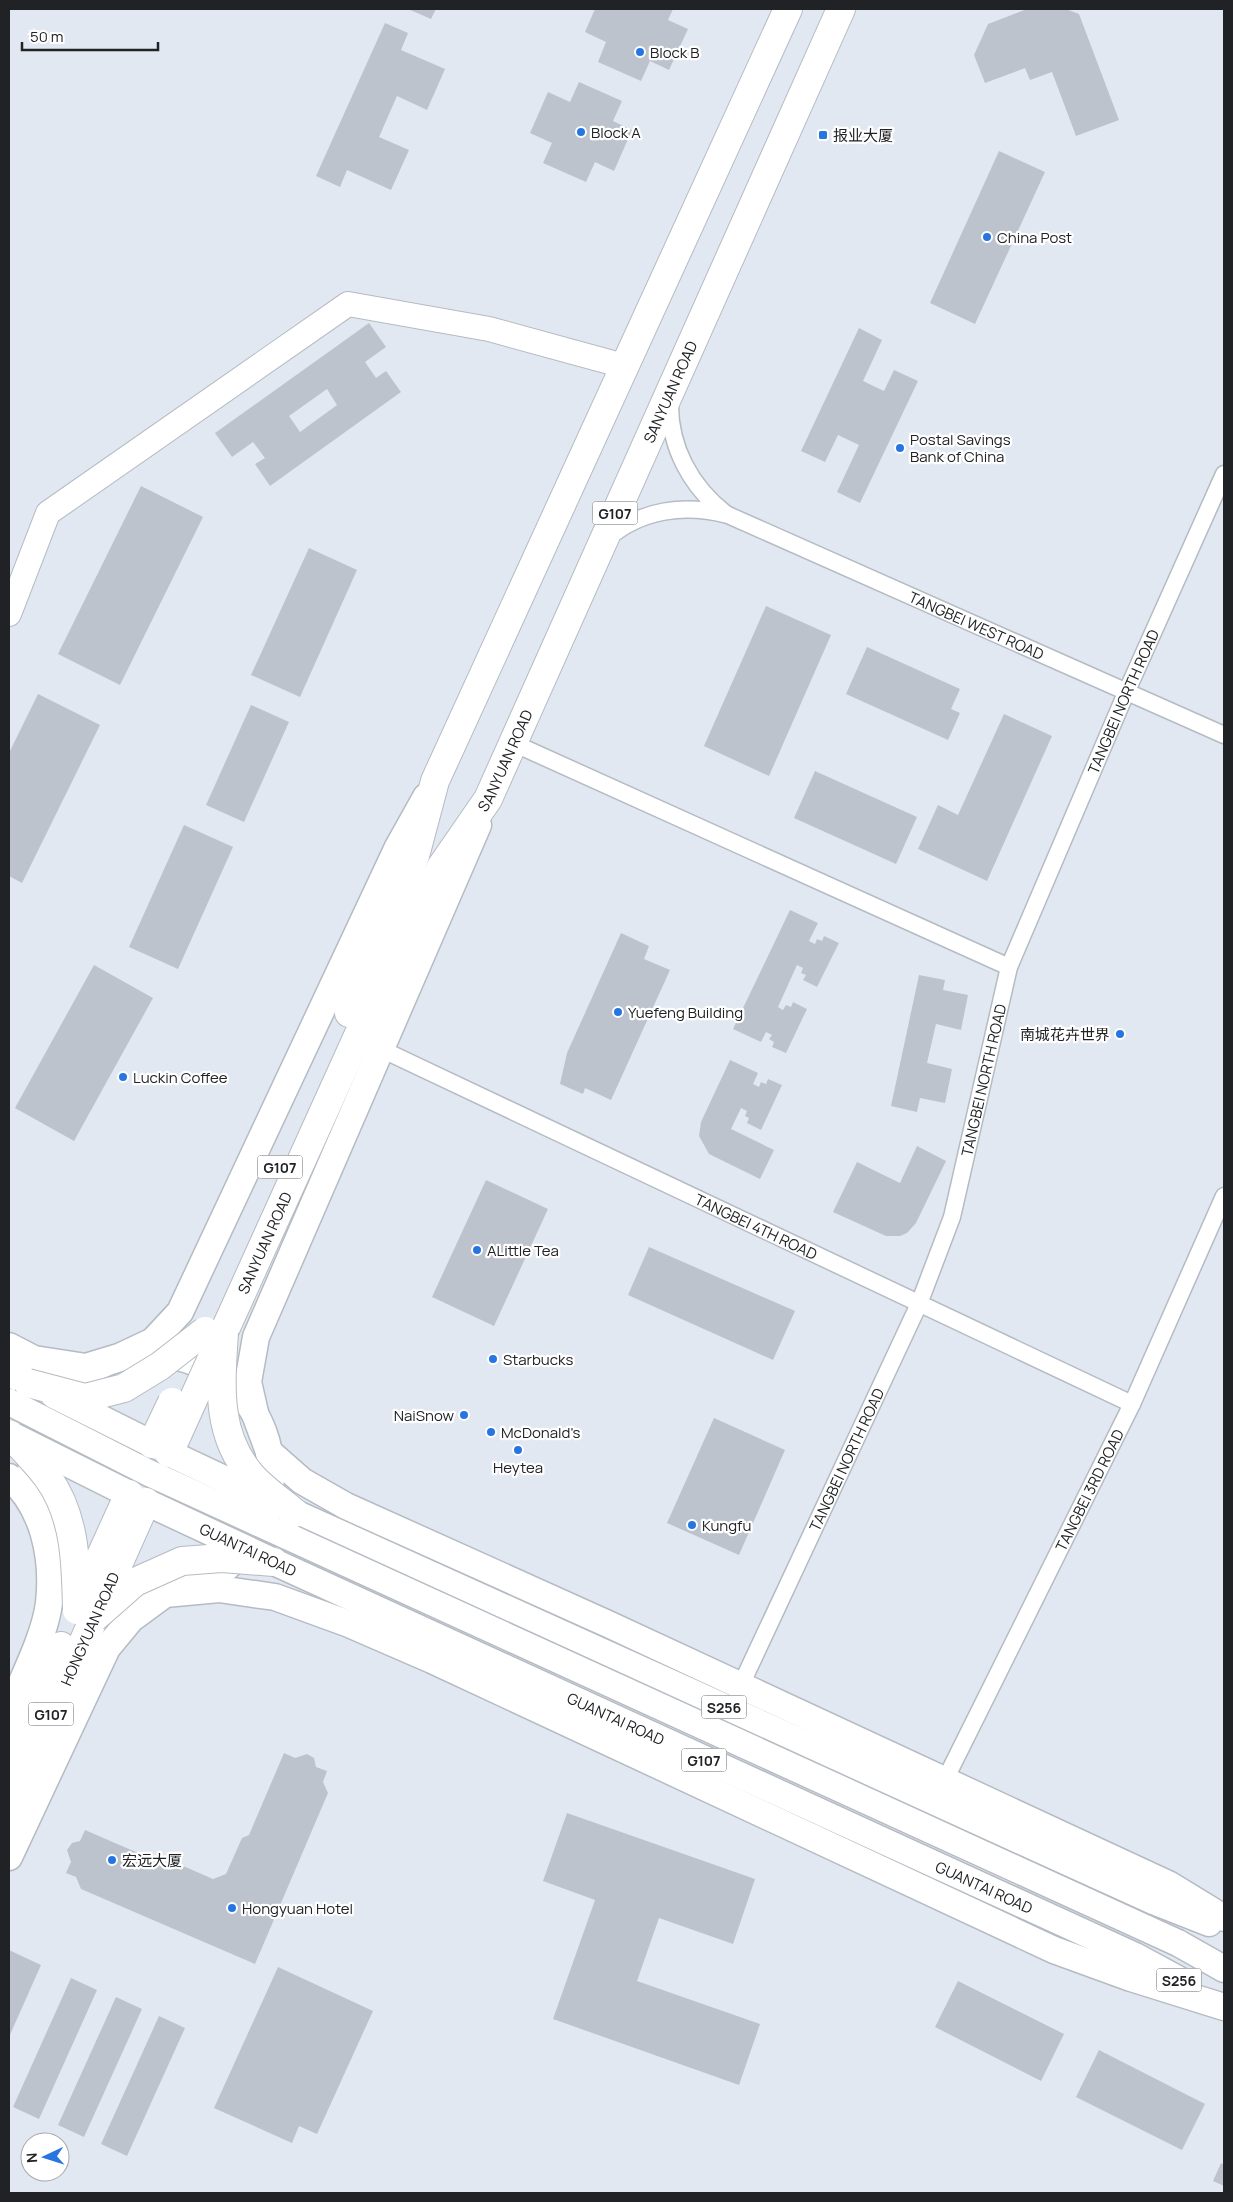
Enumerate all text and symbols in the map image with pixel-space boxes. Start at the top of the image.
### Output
scale bar [22,20,159,52]
text: 50 m [30,26,64,47]
place label: Block B [650,42,700,63]
marker: Block B [634,46,646,58]
place label: Block A [591,122,641,143]
place label: 报业大厦 [833,125,893,146]
marker: Block A [575,126,587,138]
marker: 报业大厦 [817,129,829,141]
place label: China Post [997,227,1072,248]
marker: China Post [981,231,993,243]
street label: SANYUAN ROAD [638,337,702,446]
place label: Postal Savings Bank of China [910,429,1011,467]
marker: Postal Savings Bank of China [894,442,906,454]
road number: G107 [592,502,638,524]
street label: TANGBEI WEST ROAD [906,586,1047,664]
street label: TANGBEI NORTH ROAD [1082,626,1164,777]
street label: SANYUAN ROAD [472,706,537,816]
place label: Yuefeng Building [628,1002,743,1023]
street label: TANGBEI NORTH ROAD [956,1002,1011,1158]
marker: Yuefeng Building [612,1006,624,1018]
place label: 南城花卉世界 [1020,1024,1110,1045]
marker: 南城花卉世界 [1114,1028,1126,1040]
place label: Luckin Coffee [133,1067,228,1088]
marker: Luckin Coffee [117,1071,129,1083]
road number: G107 [258,1156,302,1178]
street label: SANYUAN ROAD [232,1188,297,1297]
street label: TANGBEI 4TH ROAD [692,1188,821,1264]
place label: ALittle Tea [487,1240,559,1261]
marker: ALittle Tea [471,1244,483,1256]
place label: Starbucks [503,1349,573,1370]
marker: Starbucks [487,1353,499,1365]
street label: TANGBEI NORTH ROAD [804,1384,889,1534]
place label: NaiSnow [394,1405,454,1426]
marker: NaiSnow [458,1409,470,1421]
place label: McDonald's [501,1422,580,1443]
street label: TANGBEI 3RD ROAD [1050,1425,1128,1554]
marker: McDonald's [485,1426,497,1438]
marker: Heytea [512,1444,524,1456]
place label: Heytea [493,1457,543,1478]
place label: Kungfu [702,1515,751,1536]
street label: GUANTAI ROAD [196,1518,300,1582]
marker: Kungfu [686,1519,698,1531]
street label: HONGYUAN ROAD [56,1569,124,1689]
street label: GUANTAI ROAD [564,1687,668,1750]
road number: S256 [702,1695,746,1718]
road number: G107 [28,1702,74,1726]
road number: G107 [682,1748,726,1772]
place label: 宏远大厦 [122,1850,182,1871]
marker: 宏远大厦 [106,1854,118,1866]
street label: GUANTAI ROAD [932,1856,1036,1918]
place label: Hongyuan Hotel [242,1898,353,1919]
marker: Hongyuan Hotel [226,1902,238,1914]
road number: S256 [1156,1968,1202,1992]
north arrow [20,2132,70,2182]
text: N [22,2152,41,2164]

